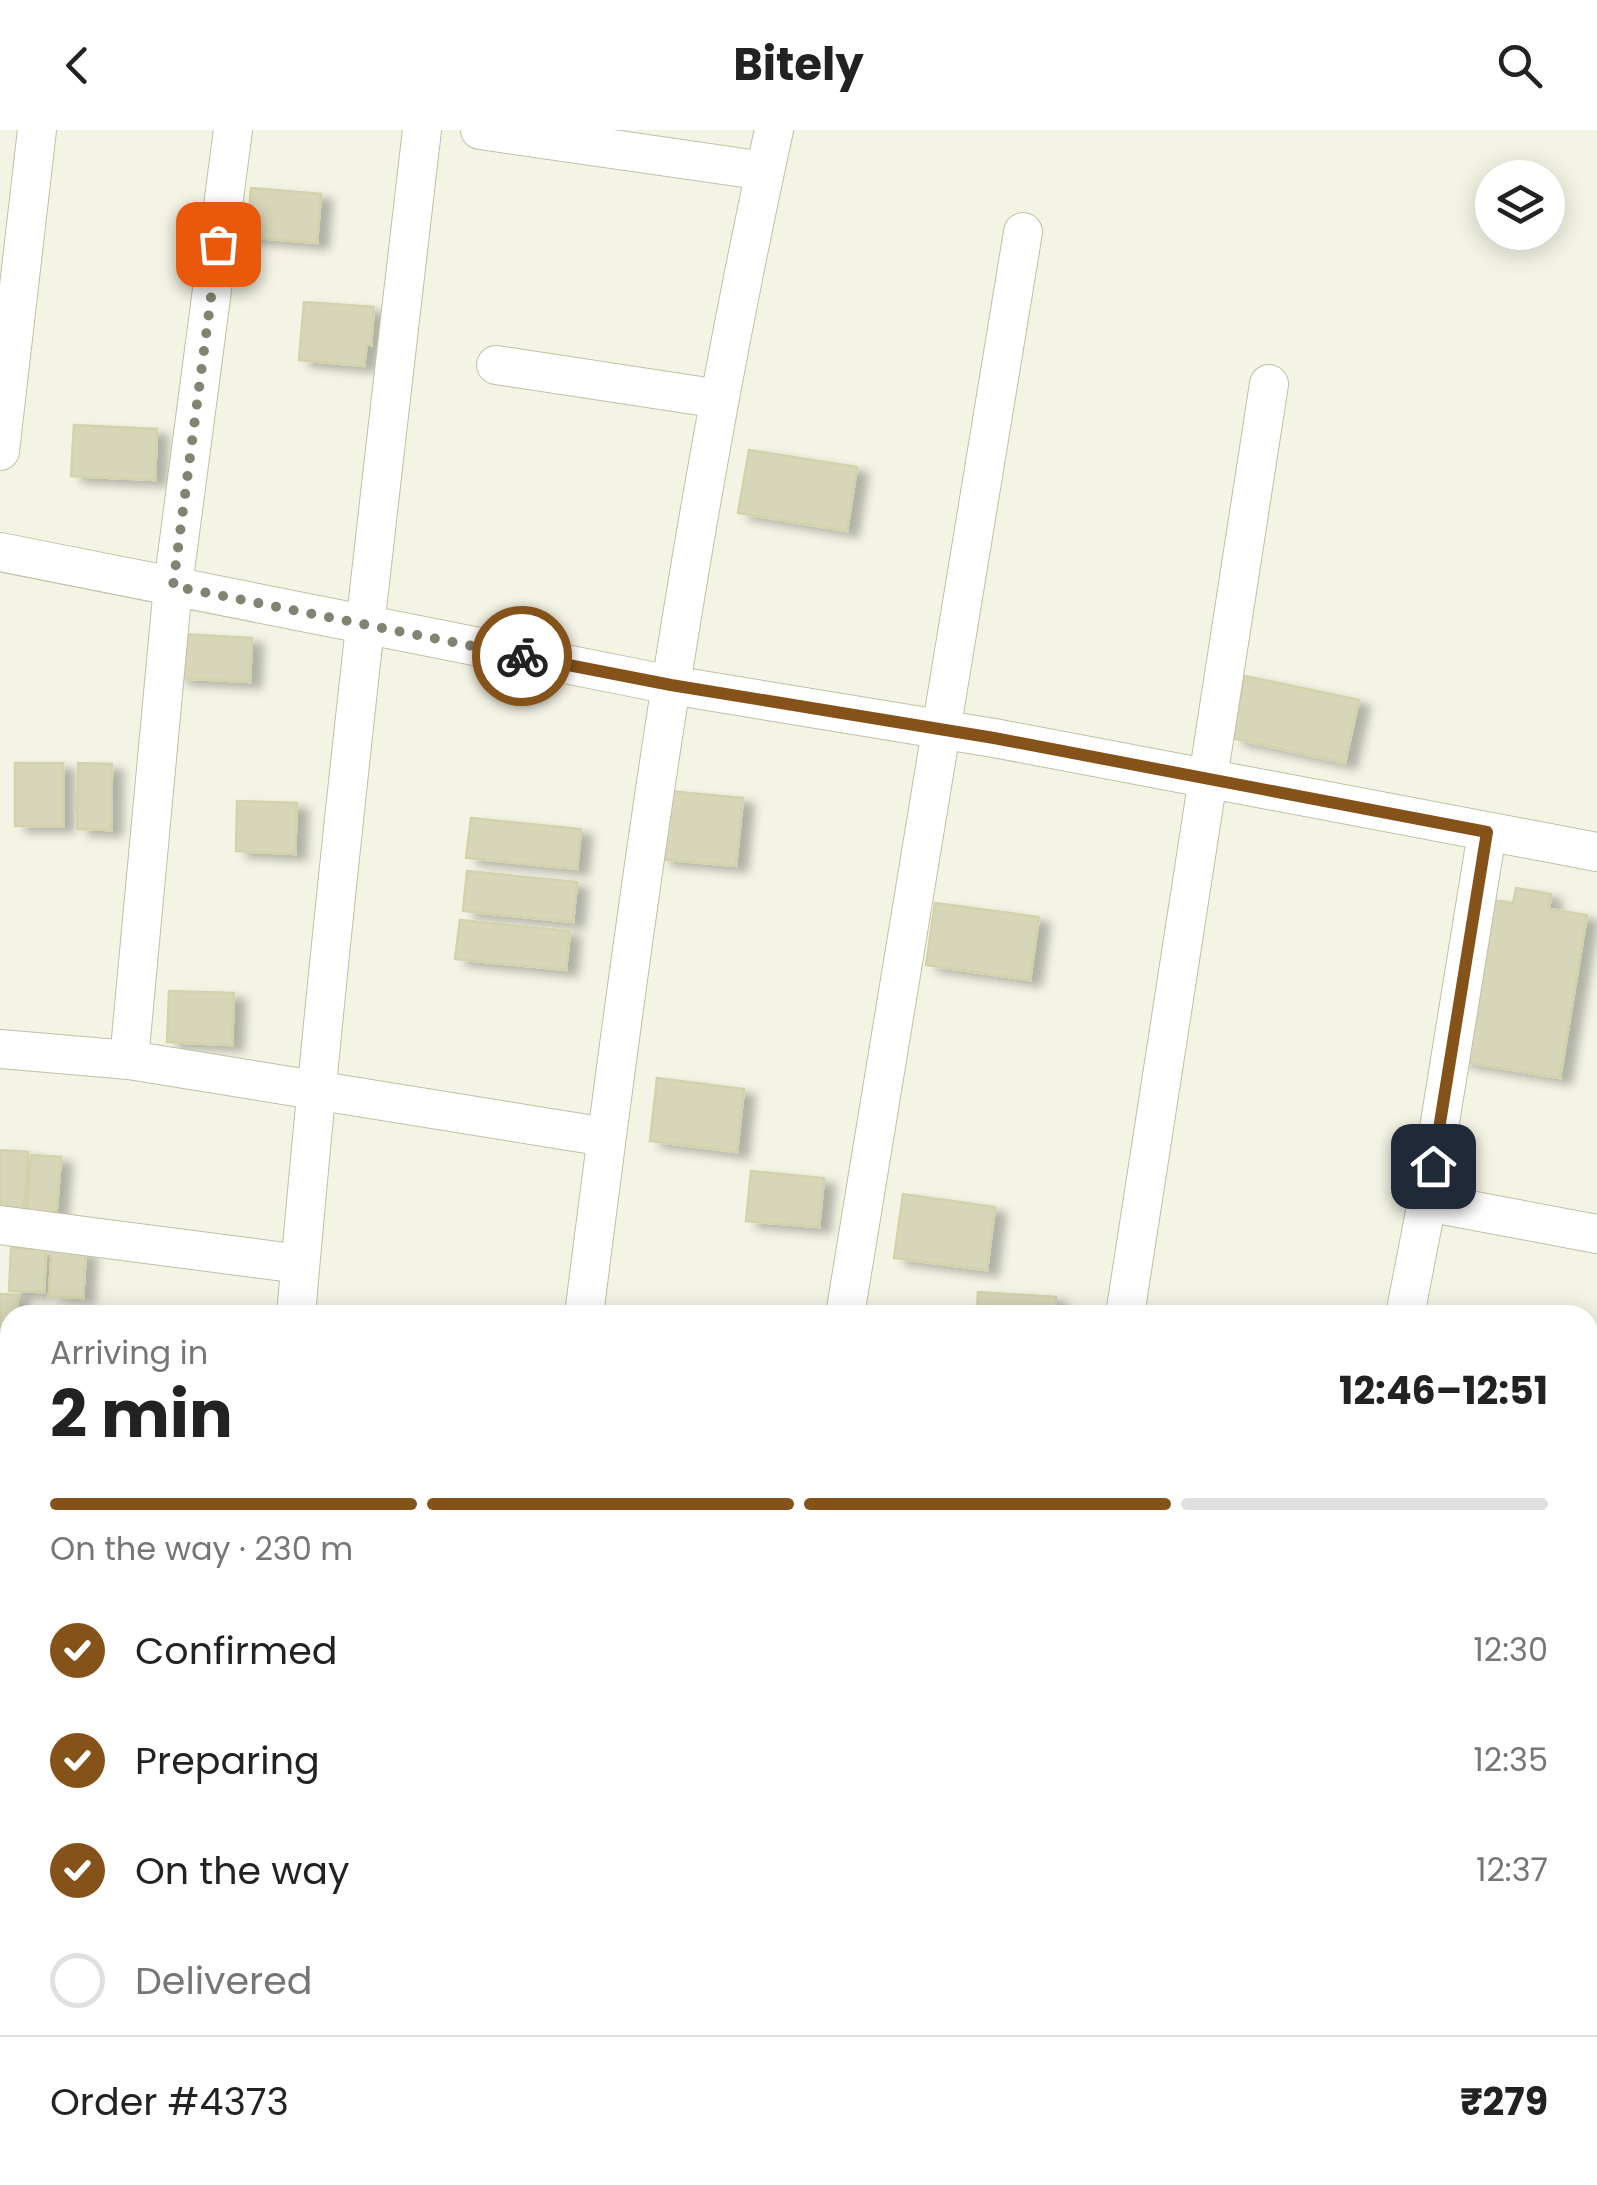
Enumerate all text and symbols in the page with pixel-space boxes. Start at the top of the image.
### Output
text: Bitely [733,33,864,96]
icon: back [50,38,105,93]
icon: search [1492,38,1547,93]
map controls [1475,160,1565,250]
button: layers [1475,160,1565,250]
pin [176,202,261,287]
icon: bag [191,217,246,272]
courier [472,606,572,706]
icon: bike [495,629,550,684]
pin [1391,1124,1476,1209]
icon: home [1406,1139,1461,1194]
text: Arriving in [50,1330,208,1375]
text: 12:46–12:51 [1339,1364,1548,1417]
text: 2 min [50,1369,233,1460]
text: On the way · 230 m [50,1526,353,1571]
icon: check [50,1623,105,1678]
text: Confirmed [135,1624,337,1677]
text: 12:30 [1474,1627,1548,1672]
icon: check [50,1733,105,1788]
text: Preparing [135,1734,320,1787]
text: 12:35 [1474,1737,1548,1782]
icon: check [50,1843,105,1898]
text: On the way [135,1844,349,1897]
text: 12:37 [1476,1847,1548,1892]
text: Delivered [135,1954,312,2007]
text: Order #4373 [50,2075,289,2128]
text: ₹279 [1460,2075,1548,2128]

